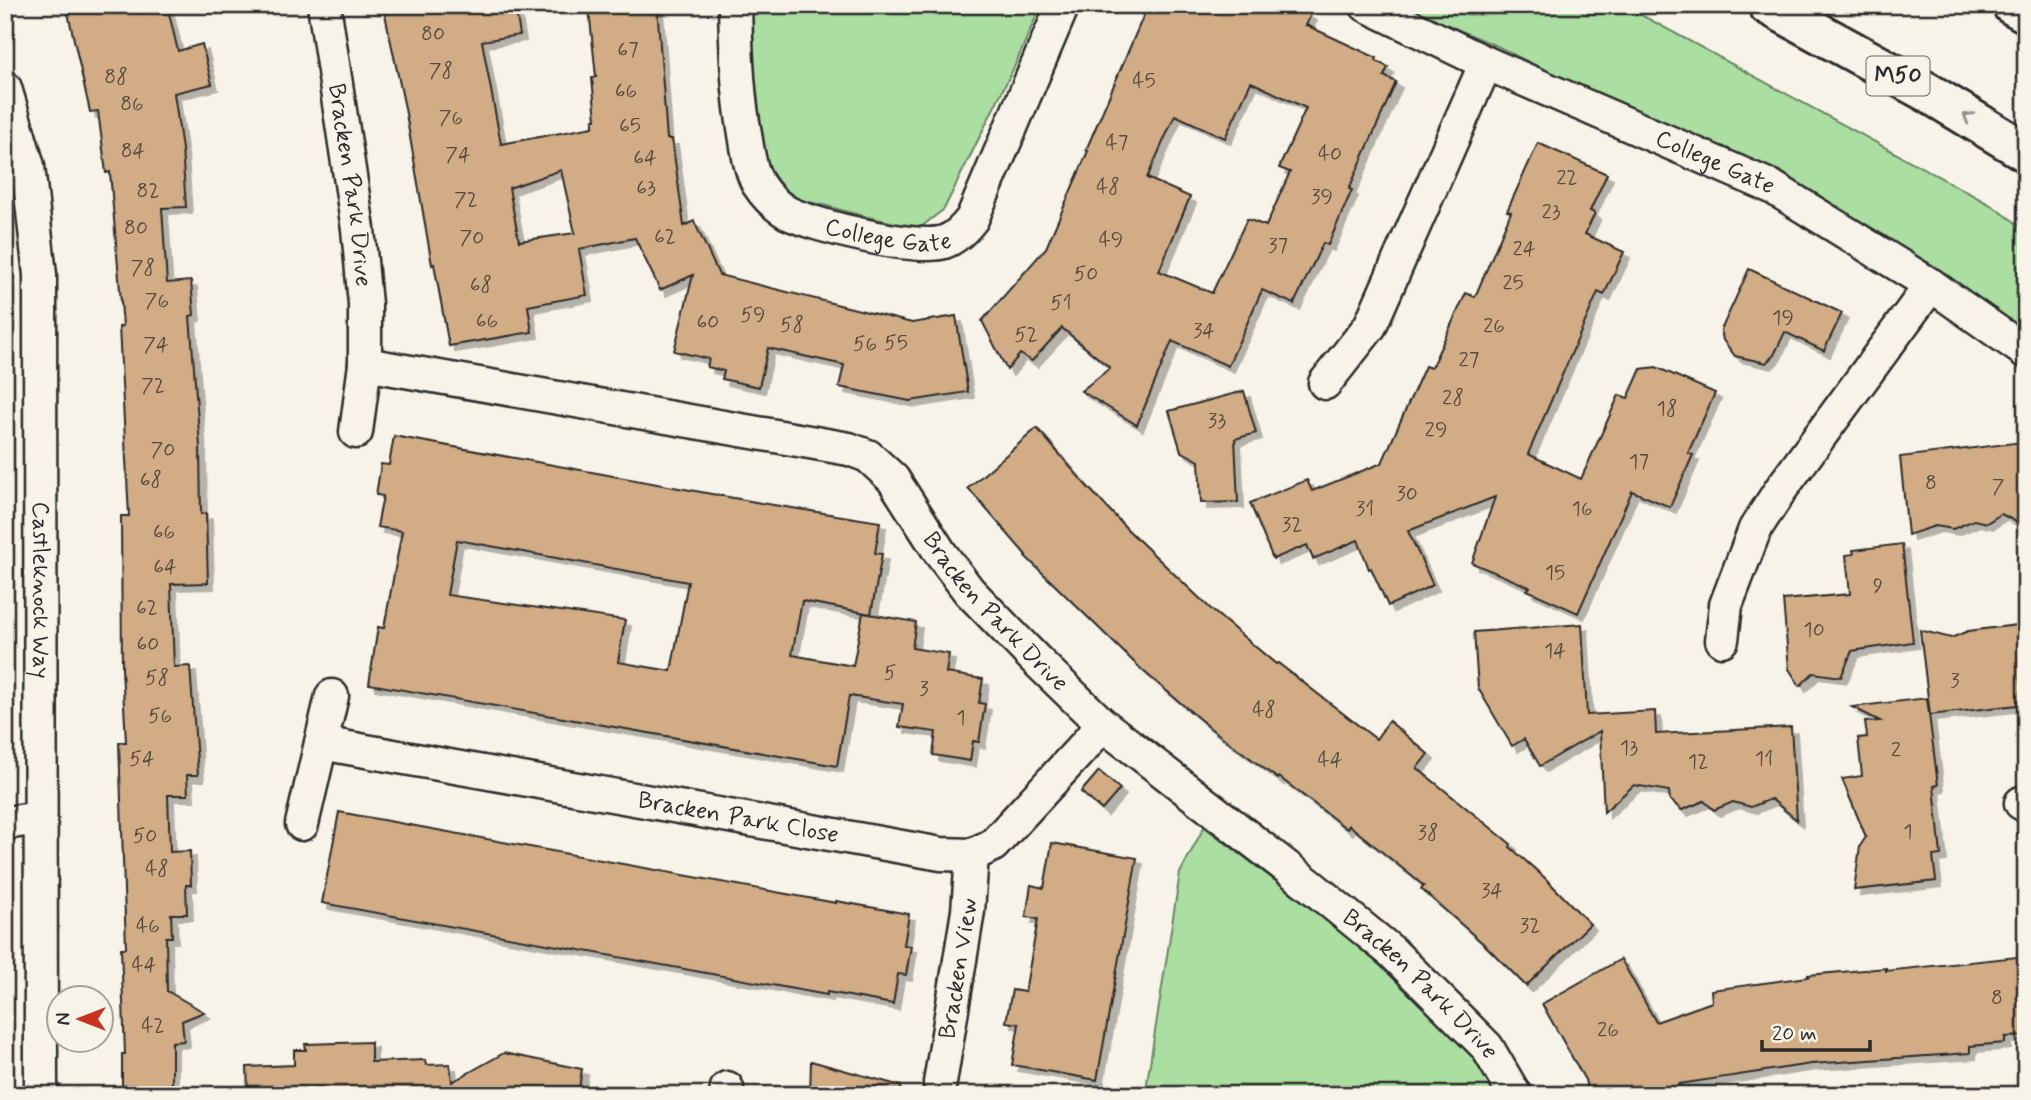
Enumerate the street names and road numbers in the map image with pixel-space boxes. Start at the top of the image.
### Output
road number: M50 [1867,57,1930,96]
street label: Bracken Park Drive [321,81,379,288]
street label: College Gate [1651,123,1780,202]
street label: College Gate [821,211,956,260]
street label: Castleknock Way [25,501,56,679]
street label: Bracken Park Drive [915,526,1075,698]
street label: Bracken Park Close [636,785,841,851]
street label: Bracken View [932,897,984,1041]
street label: Bracken Park Drive [1336,902,1506,1064]

